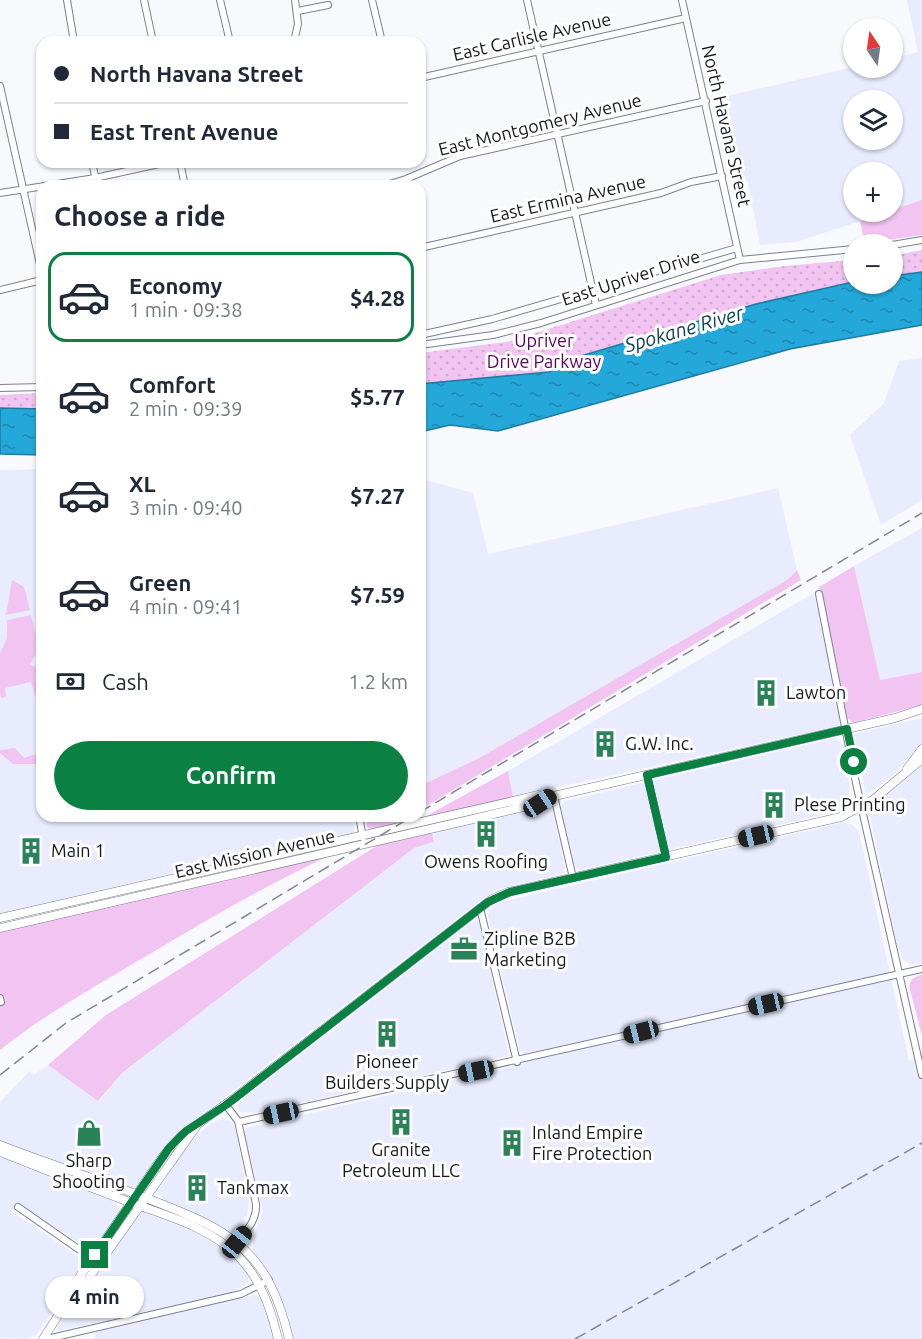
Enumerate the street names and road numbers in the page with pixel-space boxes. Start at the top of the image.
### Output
street label: East Carlisle Avenue [451,8,613,64]
street label: North Havana Street [699,43,755,209]
street label: East Montgomery Avenue [436,89,643,159]
street label: East Ermina Avenue [488,170,648,226]
street label: East Upriver Drive [559,245,703,309]
street label: East Mission Avenue [173,825,337,881]

